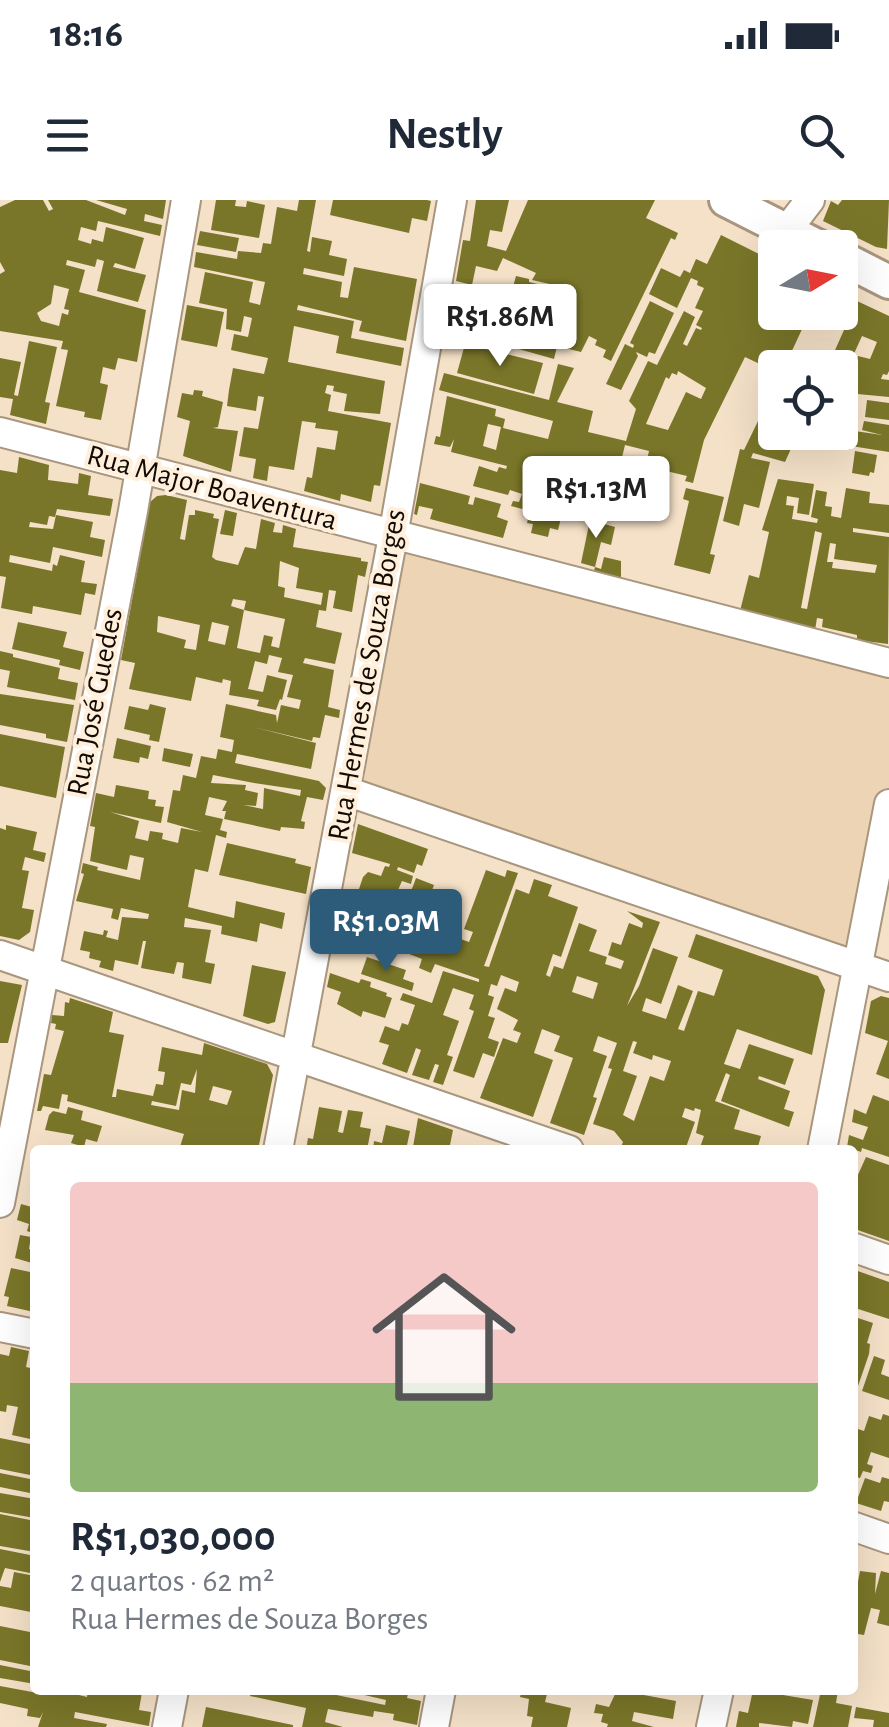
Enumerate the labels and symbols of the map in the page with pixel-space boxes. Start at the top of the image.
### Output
north arrow [758,230,858,330]
pin: R$1.86M [408,284,592,369]
street label: Rua Major Boaventura [84,440,340,536]
pin: R$1.13M [504,456,688,541]
street label: Rua Hermes de Souza Borges [323,507,411,843]
street label: Rua José Guedes [62,606,128,798]
pin: R$1.03M [294,889,478,974]

